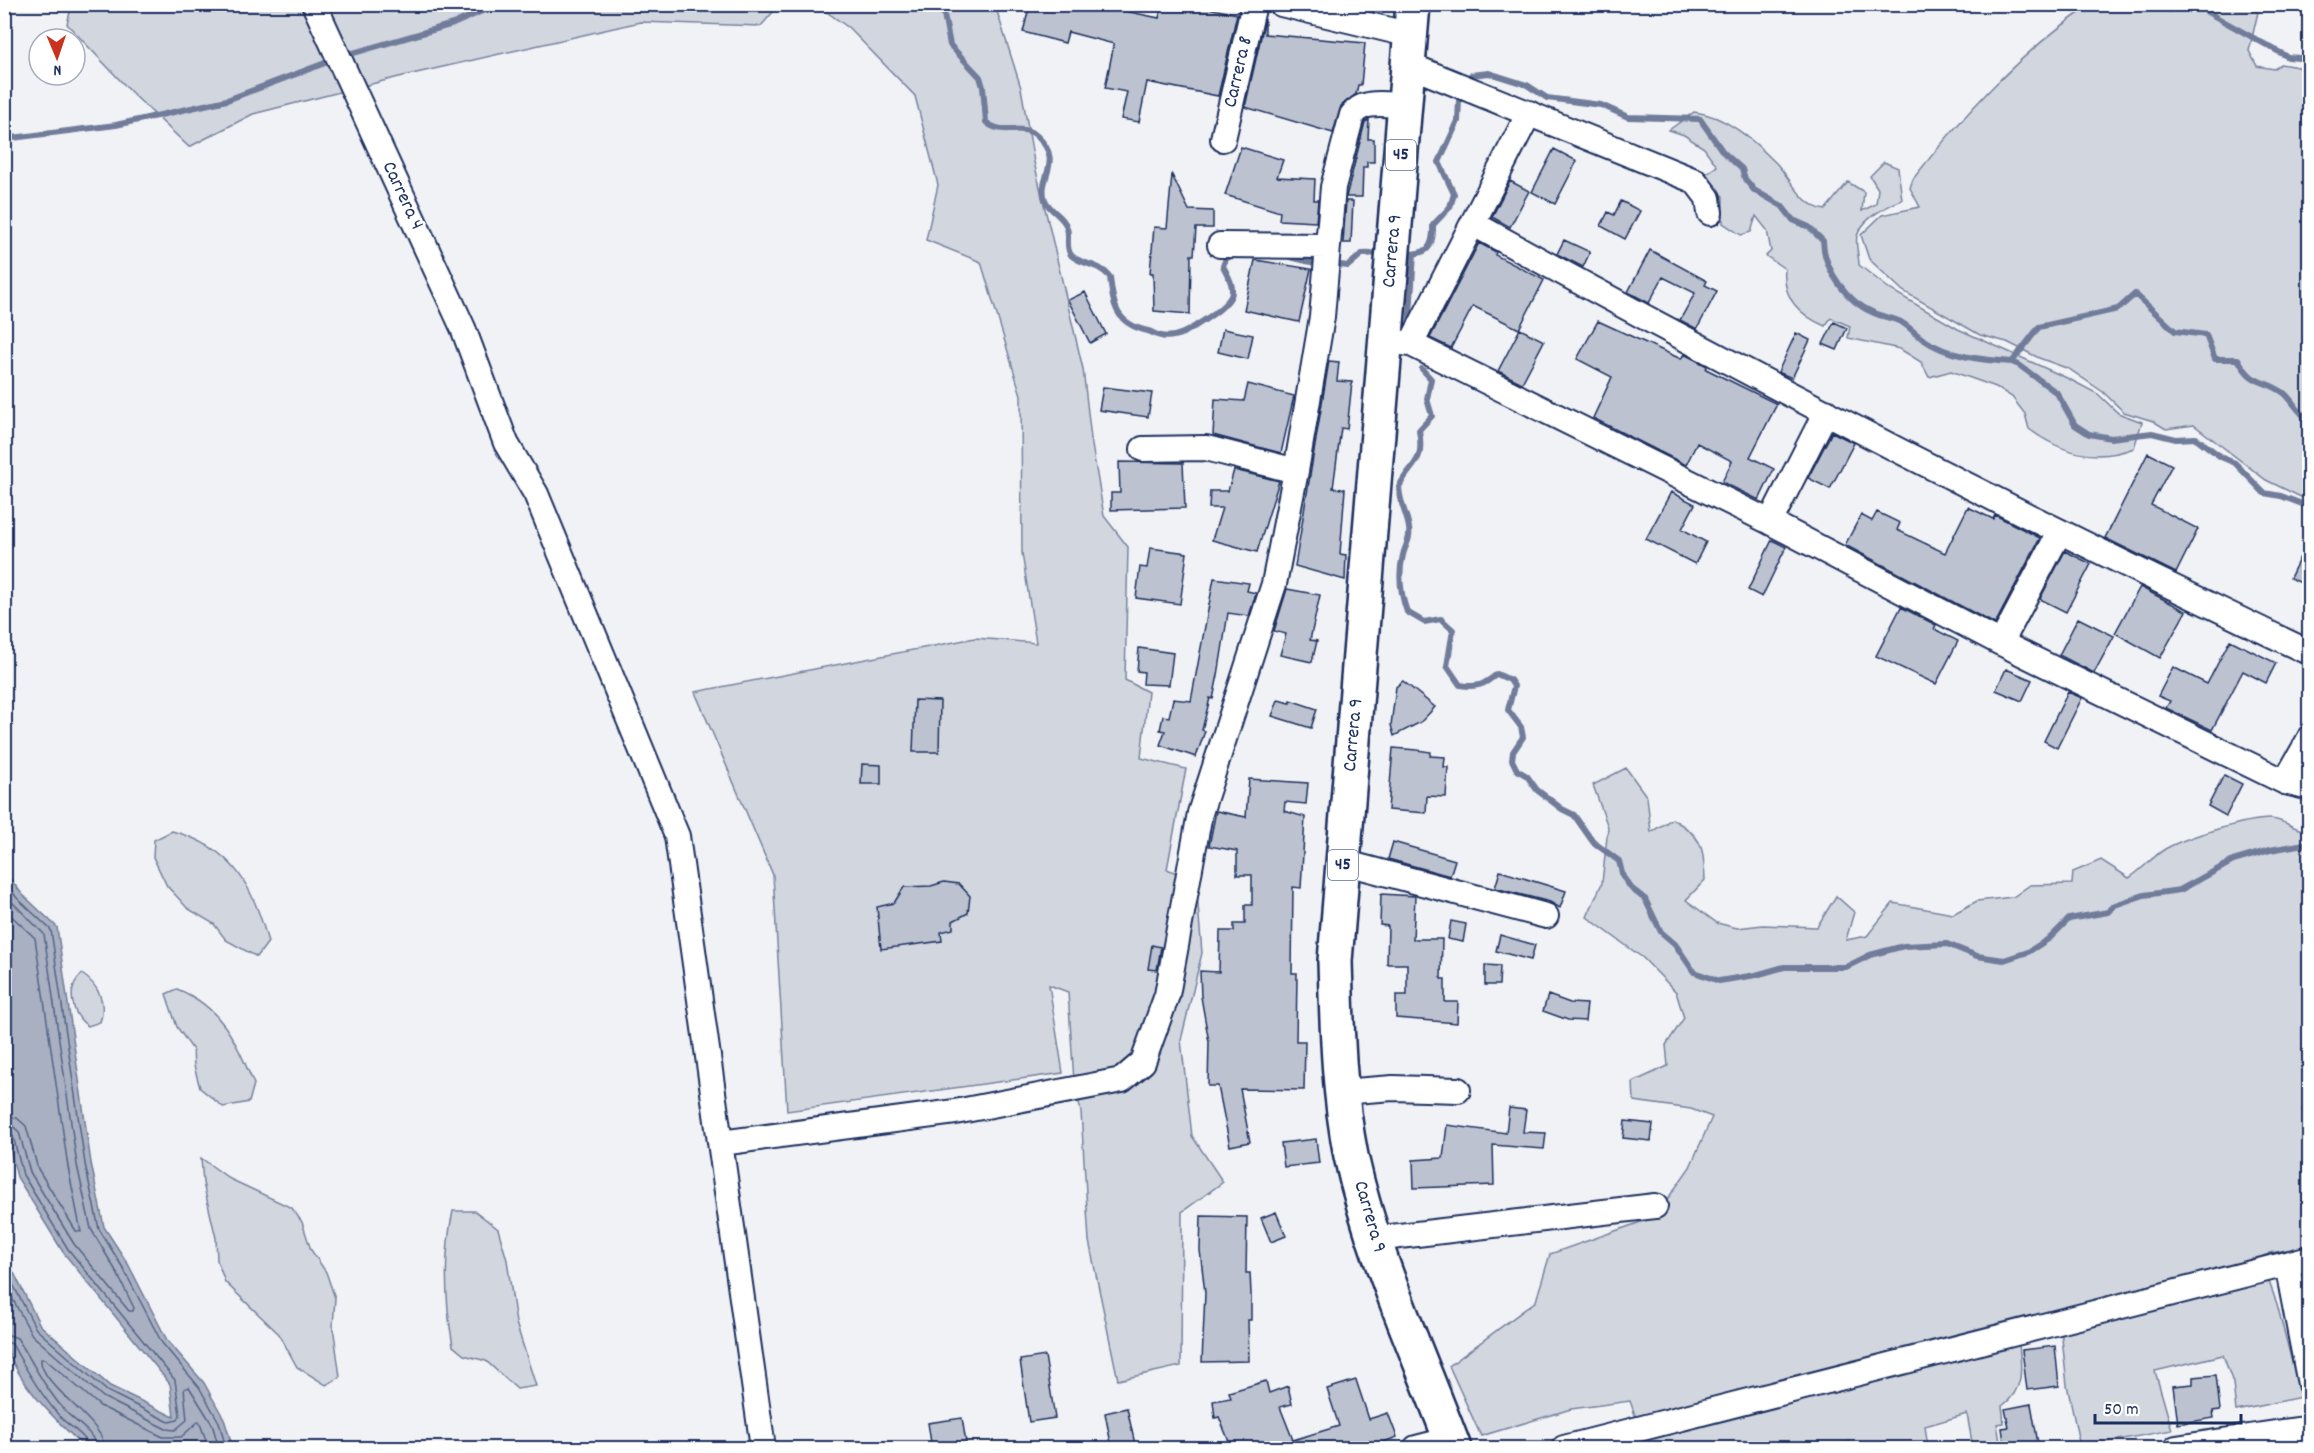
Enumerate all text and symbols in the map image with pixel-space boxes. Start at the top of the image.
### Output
north arrow [27,27,87,87]
street label: Carrera 8 [1217,34,1261,110]
text: N [53,58,62,81]
road number: 45 [1386,140,1416,170]
street label: Carrera 4 [374,157,430,235]
street label: Carrera 9 [1376,213,1410,289]
street label: Carrera 9 [1337,697,1371,773]
road number: 45 [1328,850,1358,880]
street label: Carrera 9 [1345,1178,1393,1256]
scale bar [2095,1387,2240,1425]
text: 50 m [2104,1398,2139,1423]

